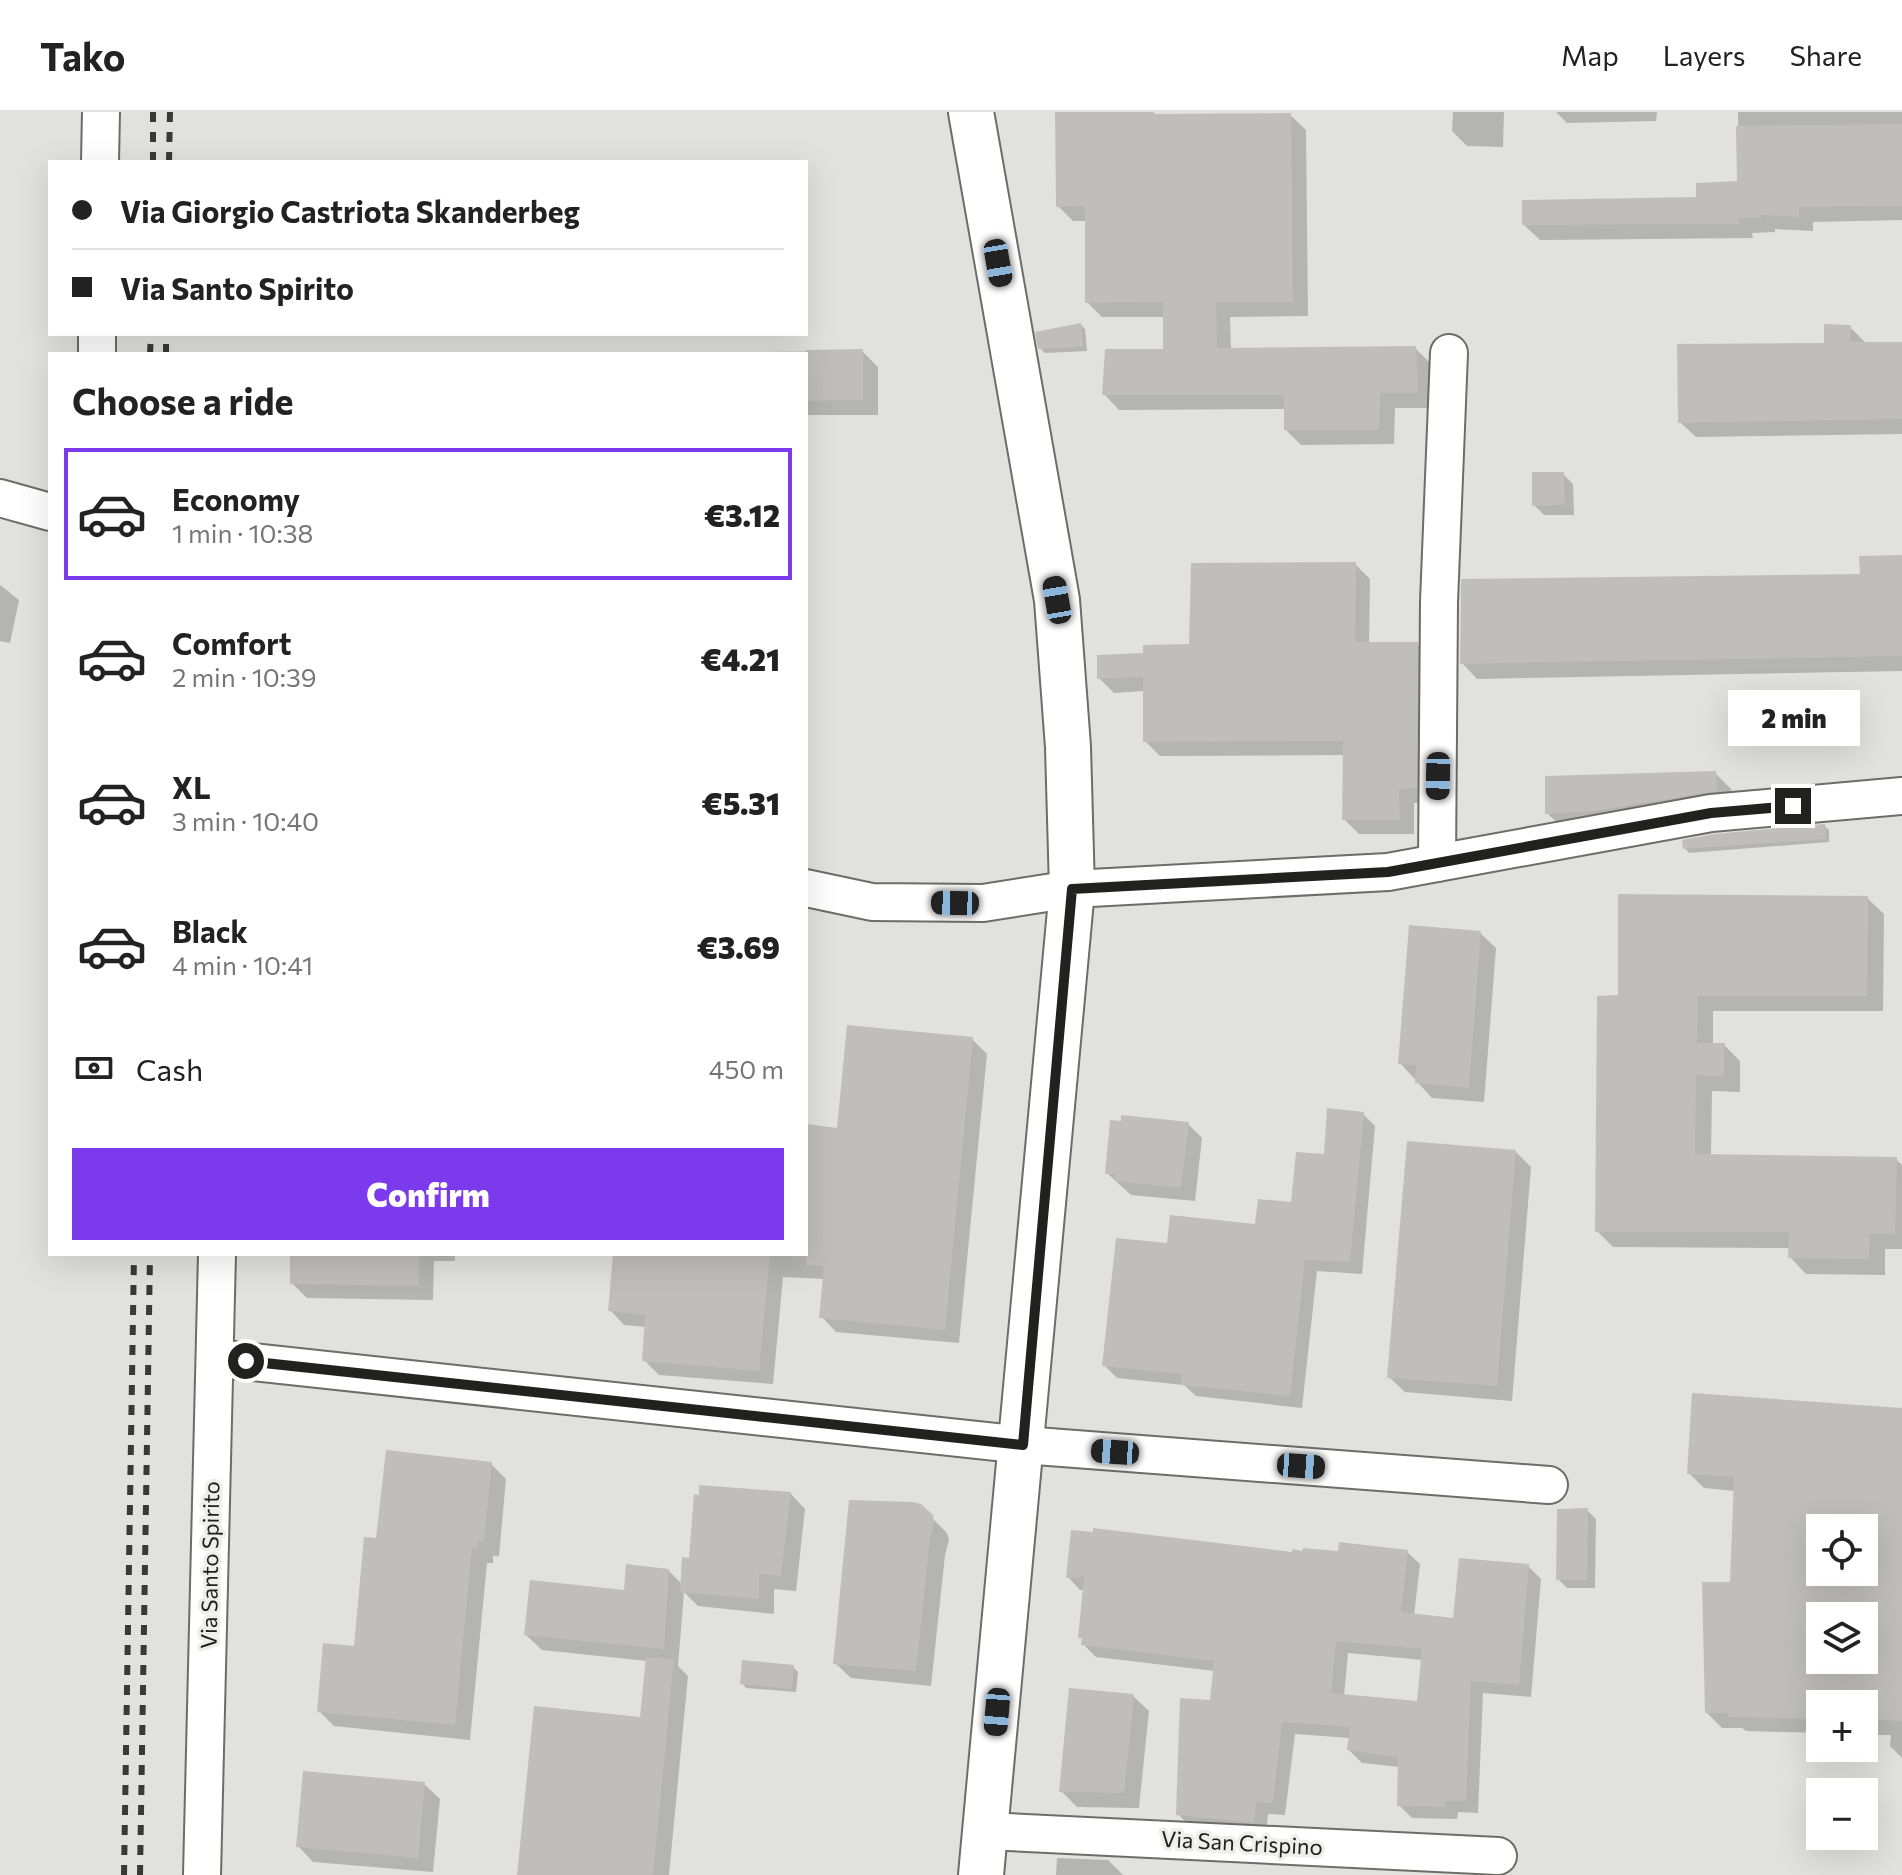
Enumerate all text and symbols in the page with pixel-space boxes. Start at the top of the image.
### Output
text: Tako [40,32,125,79]
text: Map [1561,38,1619,72]
text: Layers [1663,38,1745,72]
text: Share [1789,38,1862,72]
text: Via Giorgio Castriota Skanderbeg [120,192,580,229]
car [982,237,1014,289]
text: Via Santo Spirito [120,269,354,306]
text: Choose a ride [72,378,293,422]
icon: car [76,478,148,550]
text: Economy [172,480,300,517]
text: €3.12 [704,496,780,533]
text: 1 min · 10:38 [172,517,313,548]
car [1041,574,1073,626]
icon: car [76,622,148,694]
text: Comfort [172,624,291,661]
text: €4.21 [701,640,780,677]
text: 2 min · 10:39 [172,661,317,692]
callout: 2 min [1727,690,1859,746]
text: 2 min [1761,702,1827,733]
car [1426,752,1450,800]
icon: car [76,766,148,838]
text: XL [172,768,211,805]
text: €5.31 [701,784,780,821]
route end [1775,788,1811,824]
text: 3 min · 10:40 [172,805,319,836]
car [931,891,979,915]
icon: car [76,910,148,982]
text: Black [172,912,248,949]
text: €3.69 [697,928,780,965]
text: 4 min · 10:41 [172,949,313,980]
icon: cash [72,1046,116,1090]
text: Cash [136,1050,203,1087]
text: 450 m [709,1053,784,1084]
button: Confirm [72,1148,784,1240]
route start [228,1343,264,1379]
car [1090,1438,1140,1466]
car [1276,1452,1326,1480]
street label: Via Santo Spirito [195,1481,224,1649]
map controls [1806,1514,1878,1850]
button: locate [1806,1514,1878,1586]
button: layers [1806,1602,1878,1674]
car [983,1687,1011,1737]
button: + [1806,1690,1878,1762]
button: − [1806,1778,1878,1850]
street label: Via San Crispino [1161,1825,1323,1860]

